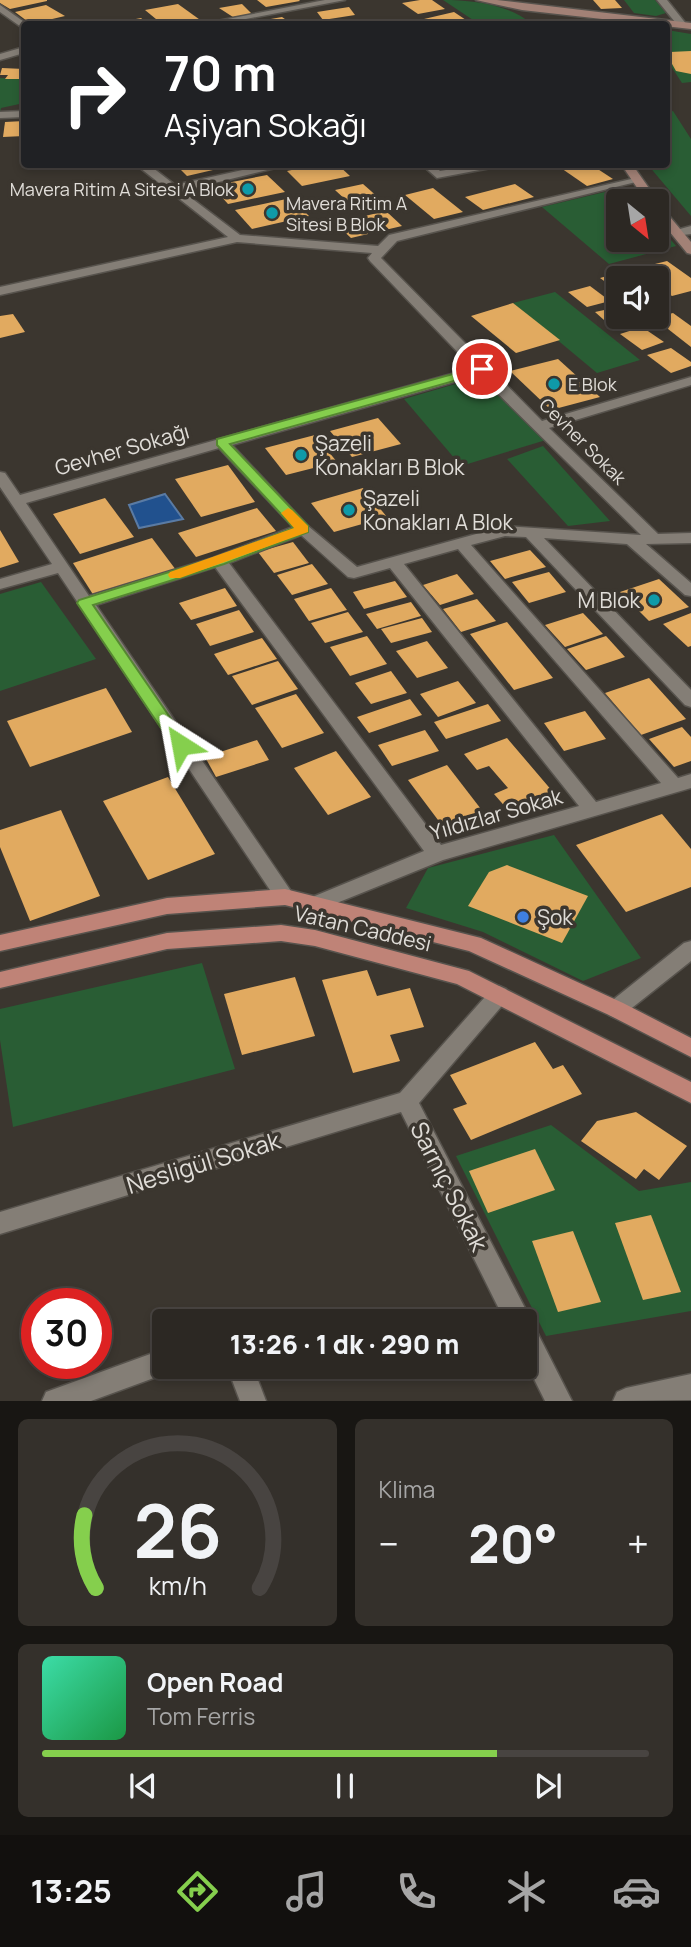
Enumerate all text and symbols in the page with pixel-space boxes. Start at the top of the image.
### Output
text: 70 m [164,39,276,106]
icon: right [49,49,140,140]
text: Aşiyan Sokağı [164,103,367,147]
place label: Mavera Ritim A Sitesi A Blok [10,177,235,201]
marker: Mavera Ritim A Sitesi A Blok [240,181,256,197]
north arrow [606,189,668,252]
map controls [606,189,669,329]
place label: Mavera Ritim A Sitesi B Blok [286,191,408,236]
marker: Mavera Ritim A Sitesi B Blok [264,205,280,221]
button: sound [606,266,669,329]
pin [452,339,512,399]
icon: arrive [463,350,501,388]
place label: E Blok [568,372,618,396]
marker: E Blok [546,376,562,392]
street label: Cevher Sokak [535,393,632,490]
street label: Gevher Sokağı [52,416,192,482]
place label: Şazeli Konakları B Blok [315,429,465,481]
marker: Şazeli Konakları B Blok [293,447,309,463]
place label: Şazeli Konakları A Blok [363,484,514,536]
marker: Şazeli Konakları A Blok [341,502,357,518]
place label: M Blok [578,586,641,614]
marker: M Blok [646,592,662,608]
position arrow [144,708,218,782]
street label: Yıldızlar Sokak [427,782,566,846]
street label: Vatan Caddesi [292,899,434,957]
place label: Şok [537,903,573,931]
marker: Şok [515,909,531,925]
street label: Sarnıç Sokak [403,1116,497,1257]
street label: Nesligül Sokak [122,1123,285,1201]
speed limit sign: 30 [21,1288,112,1379]
text: 13:26 · 1 dk · 290 m [230,1326,459,1362]
text: Klima [379,1473,435,1505]
text: 26 [133,1481,222,1581]
text: 20° [468,1508,558,1579]
text: − [379,1517,399,1569]
text: + [627,1517,649,1569]
text: km/h [148,1568,206,1603]
text: Open Road [147,1664,283,1700]
text: Tom Ferris [147,1700,255,1732]
icon: previous [124,1767,162,1805]
icon: pause [326,1767,364,1805]
icon: next [529,1767,567,1805]
icon: directions [173,1867,222,1916]
icon: music [282,1867,331,1916]
icon: phone [392,1867,441,1916]
icon: climate [502,1867,551,1916]
icon: car [612,1867,661,1916]
text: 13:25 [30,1869,112,1913]

